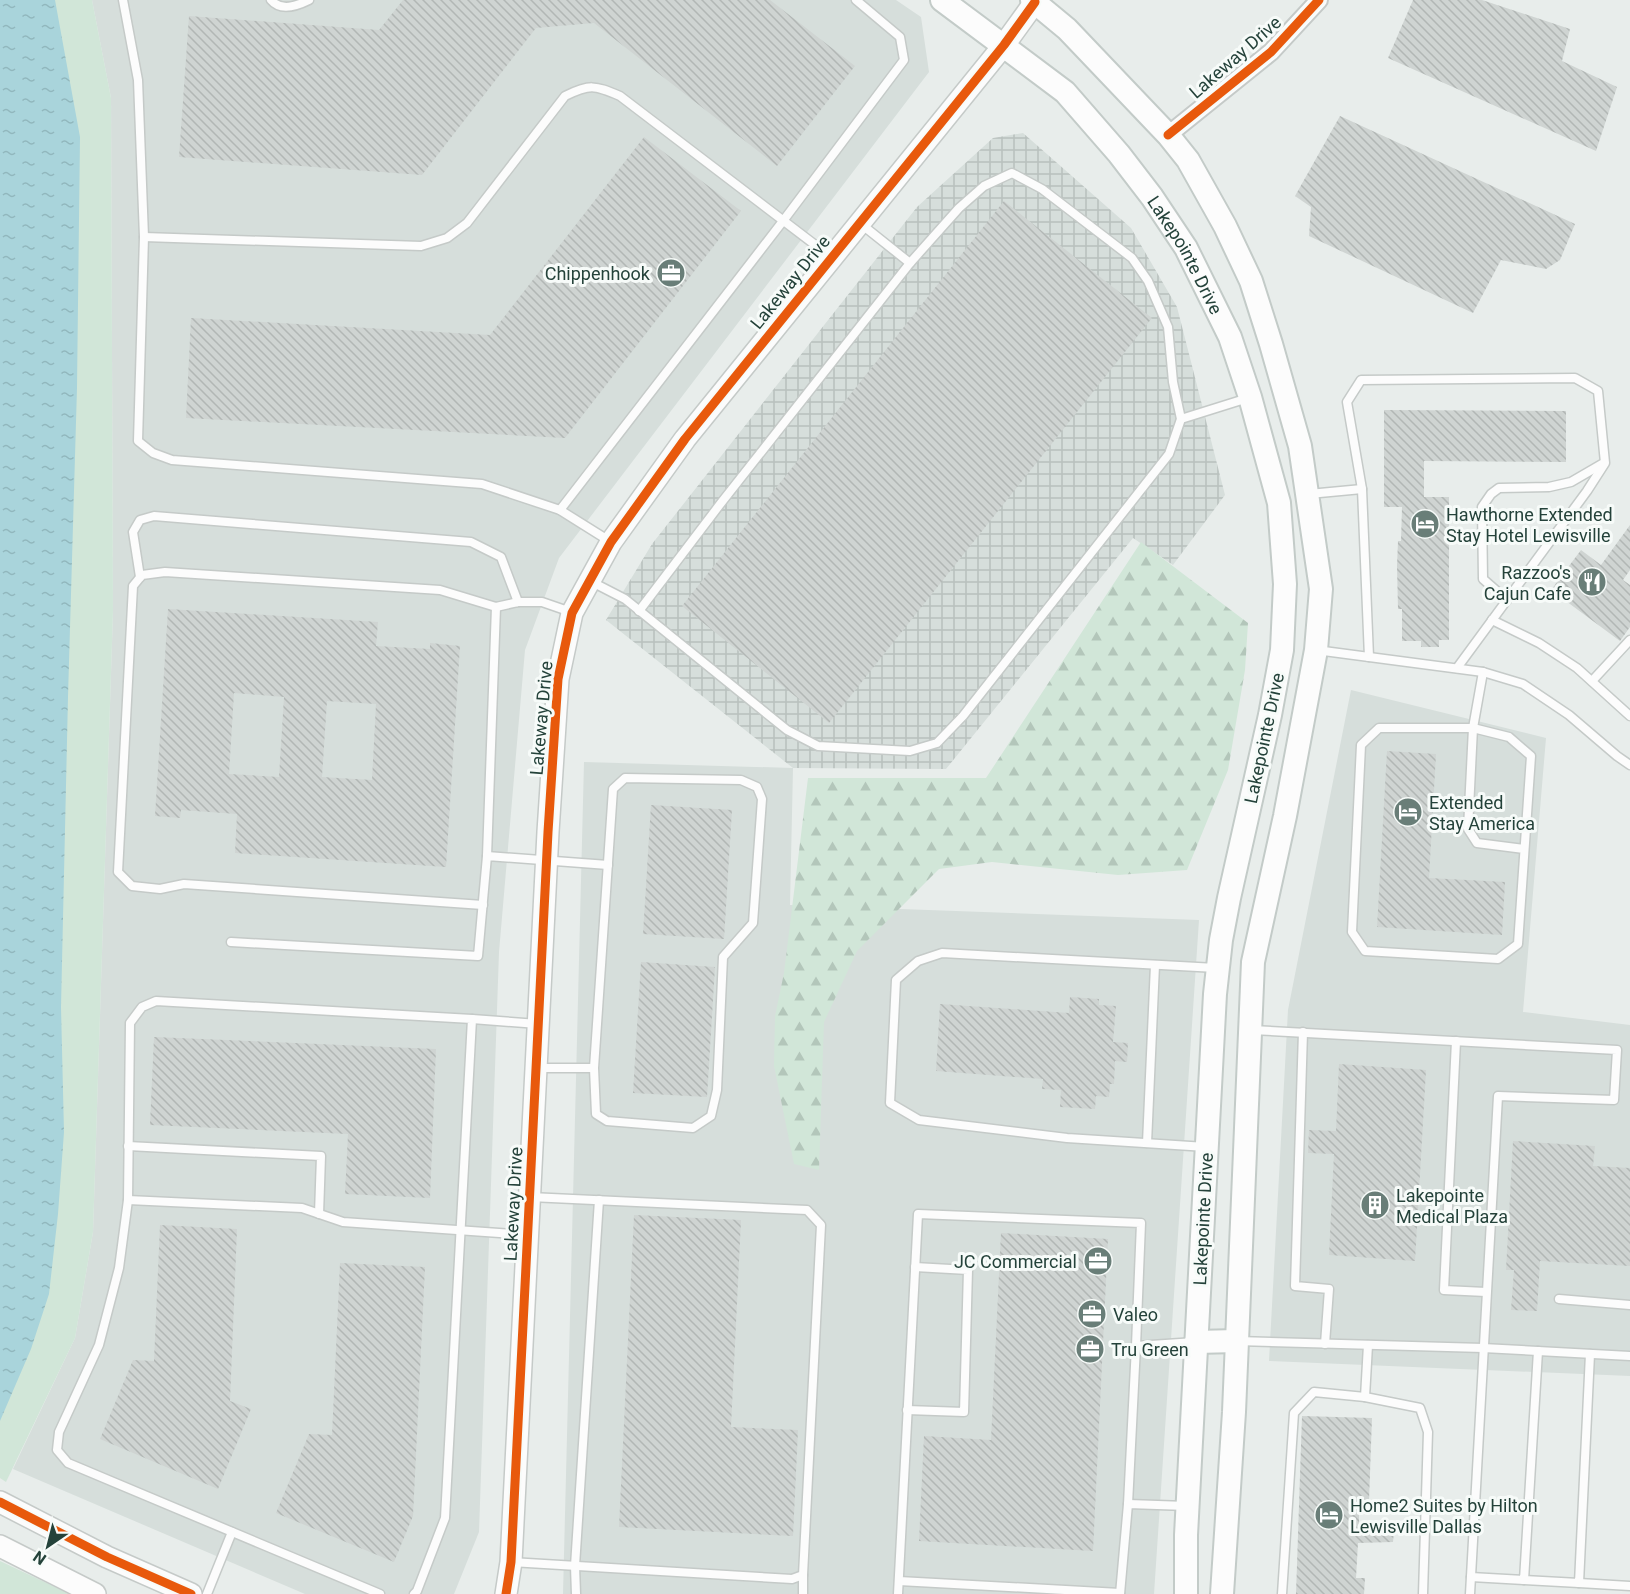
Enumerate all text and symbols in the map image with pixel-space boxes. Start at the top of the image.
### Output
street label: Lakeway Drive [1185,11,1285,103]
street label: Lakepointe Drive [1144,192,1227,317]
street label: Lakeway Drive [746,231,834,333]
office icon: Chippenhook [655,257,687,289]
place label: Chippenhook [545,263,651,284]
place label: Hawthorne Extended Stay Hotel Lewisville [1446,504,1613,546]
hotel icon: Hawthorne Extended Stay Hotel Lewisville [1409,508,1441,540]
place label: Razzoo's Cajun Cafe [1484,562,1571,604]
restaurant icon: Razzoo's Cajun Cafe [1576,566,1608,598]
street label: Lakeway Drive [526,660,556,776]
street label: Lakepointe Drive [1240,671,1288,805]
place label: Extended Stay America [1429,792,1535,834]
hotel icon: Extended Stay America [1392,796,1424,828]
street label: Lakeway Drive [500,1146,526,1262]
street label: Lakepointe Drive [1189,1152,1217,1286]
place label: Lakepointe Medical Plaza [1396,1185,1508,1227]
building icon: Lakepointe Medical Plaza [1359,1189,1391,1221]
office icon: JC Commercial [1082,1245,1114,1277]
place label: JC Commercial [954,1251,1077,1272]
office icon: Valeo [1076,1298,1108,1330]
place label: Valeo [1113,1304,1158,1325]
office icon: Tru Green [1074,1333,1106,1365]
place label: Tru Green [1111,1339,1189,1360]
place label: Home2 Suites by Hilton Lewisville Dallas [1350,1495,1538,1537]
hotel icon: Home2 Suites by Hilton Lewisville Dallas [1313,1499,1345,1531]
north arrow [18,1516,78,1576]
text: N [30,1547,50,1569]

